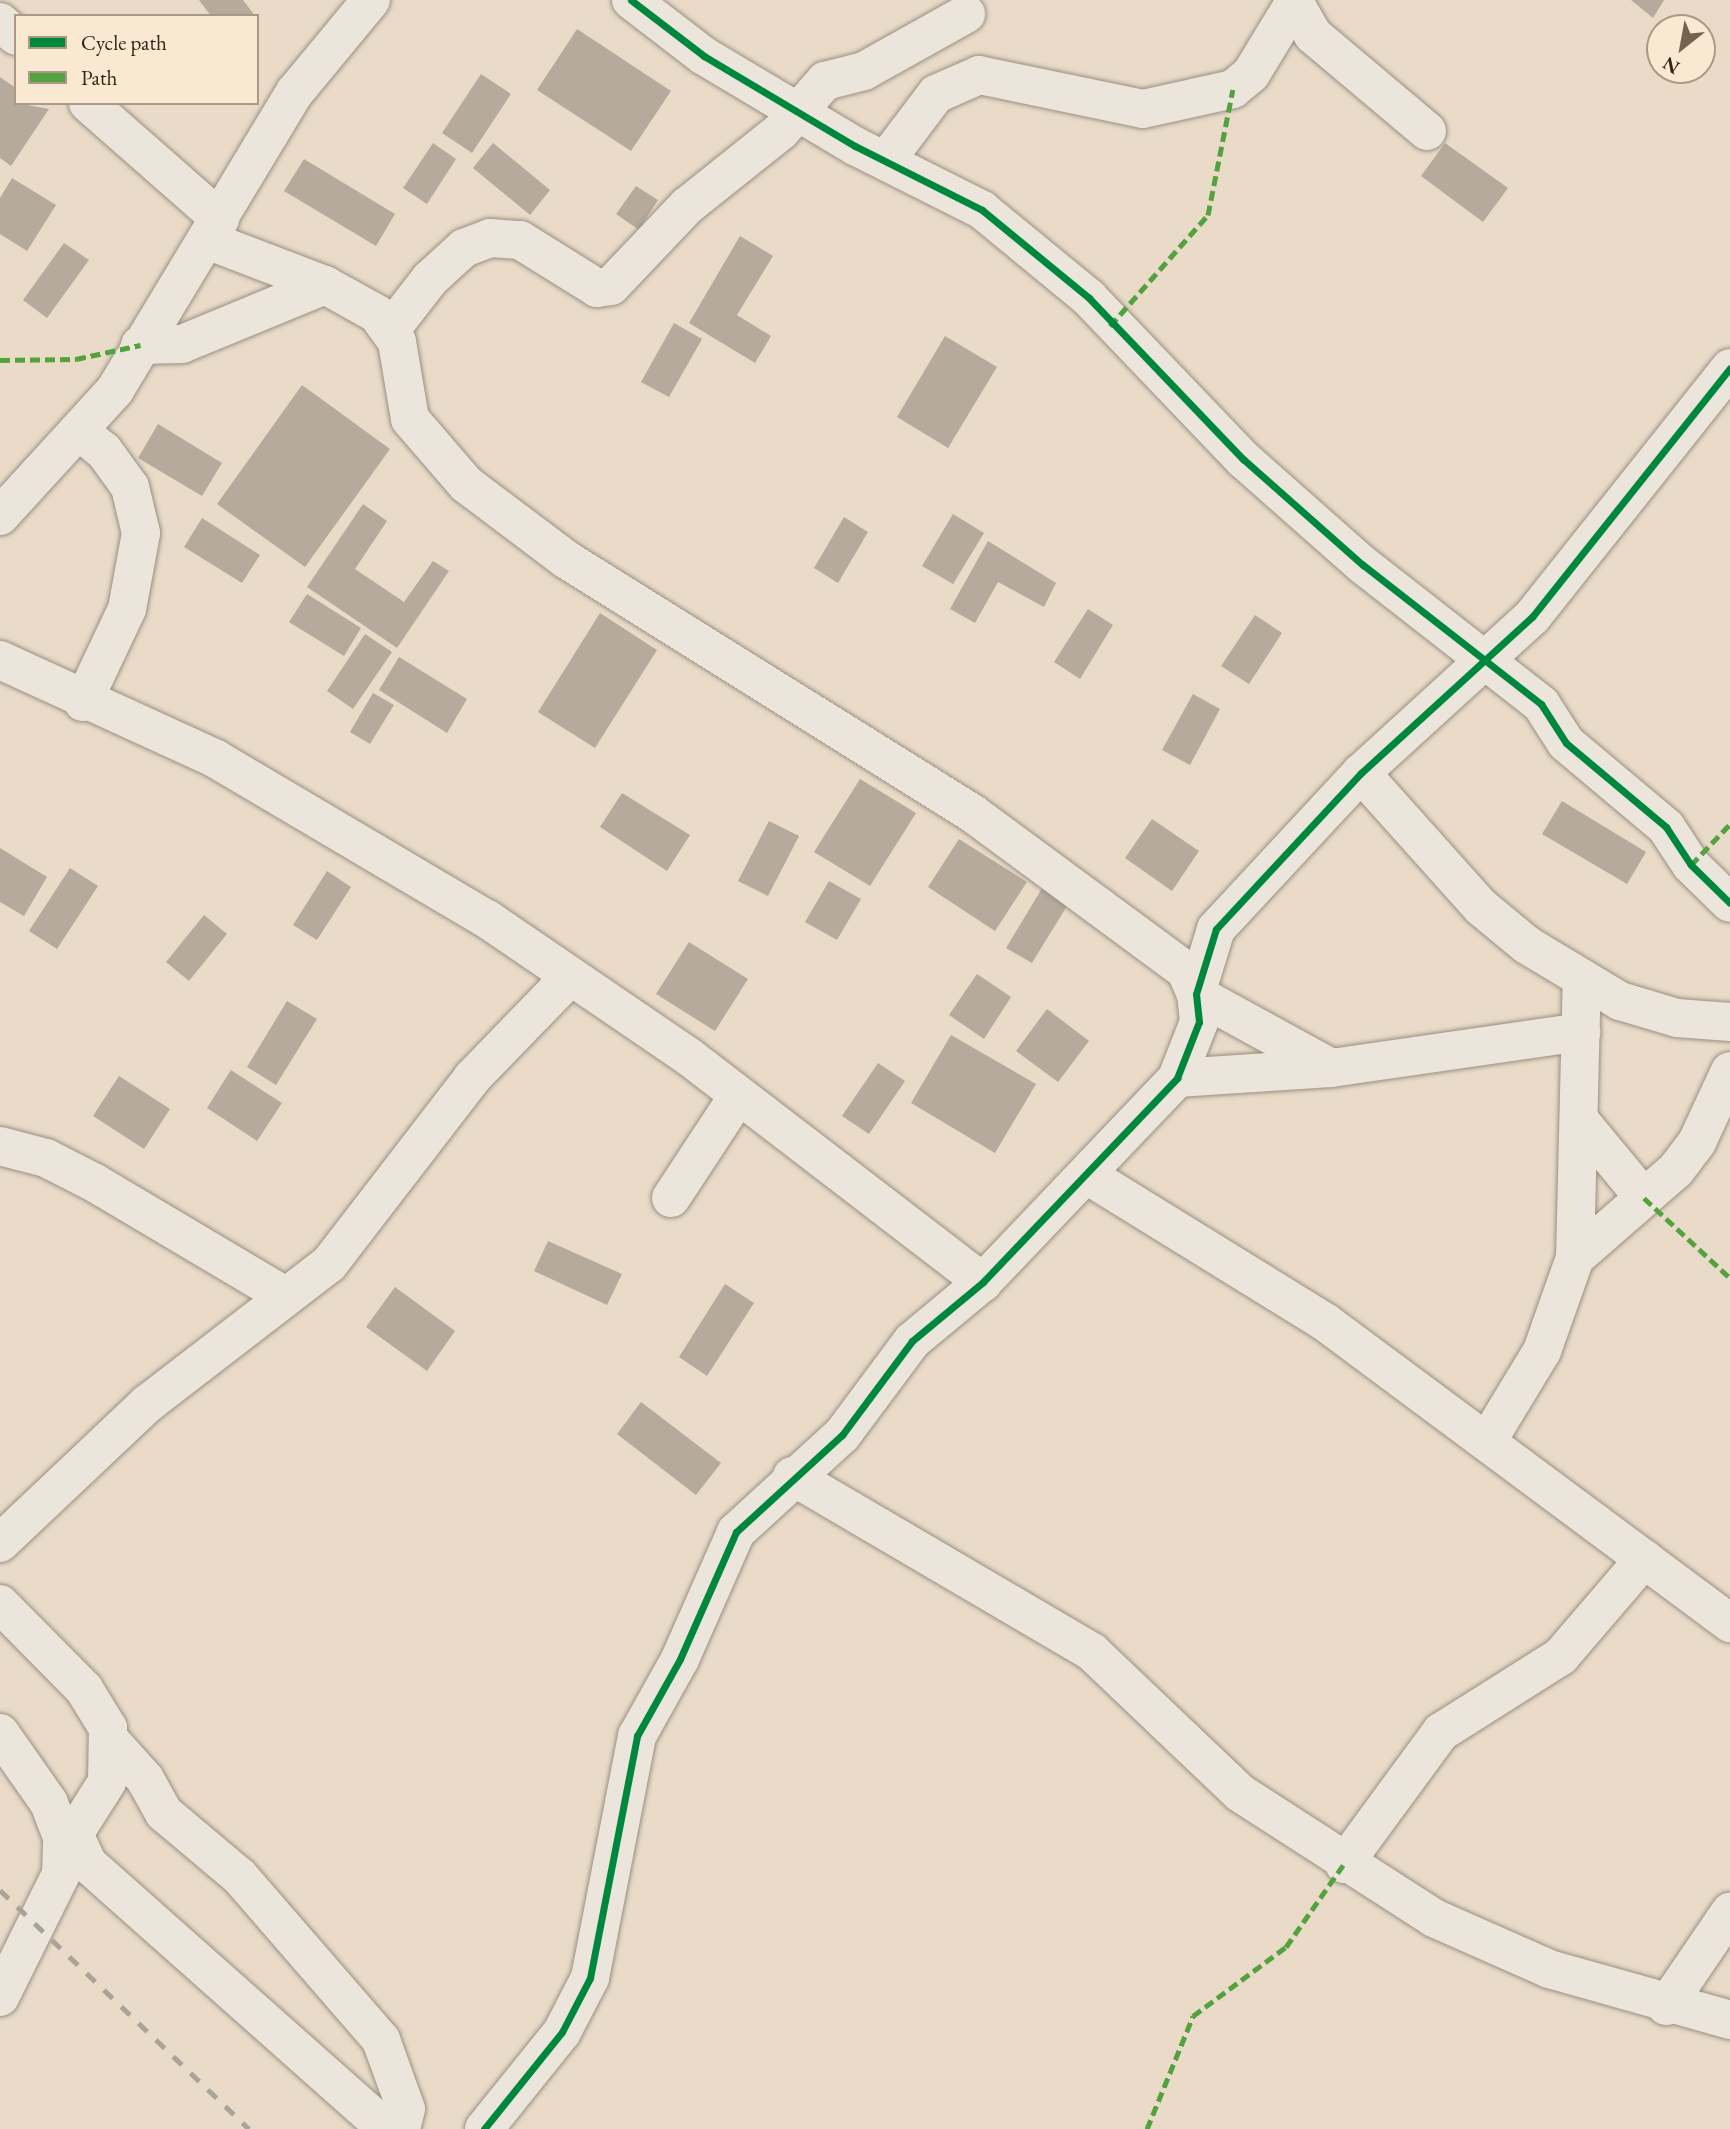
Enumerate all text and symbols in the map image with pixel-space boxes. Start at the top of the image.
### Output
legend [14,14,259,105]
north arrow [1646,14,1716,84]
text: Cycle path [81,29,167,56]
text: N [1658,51,1684,80]
text: Path [81,64,117,91]

